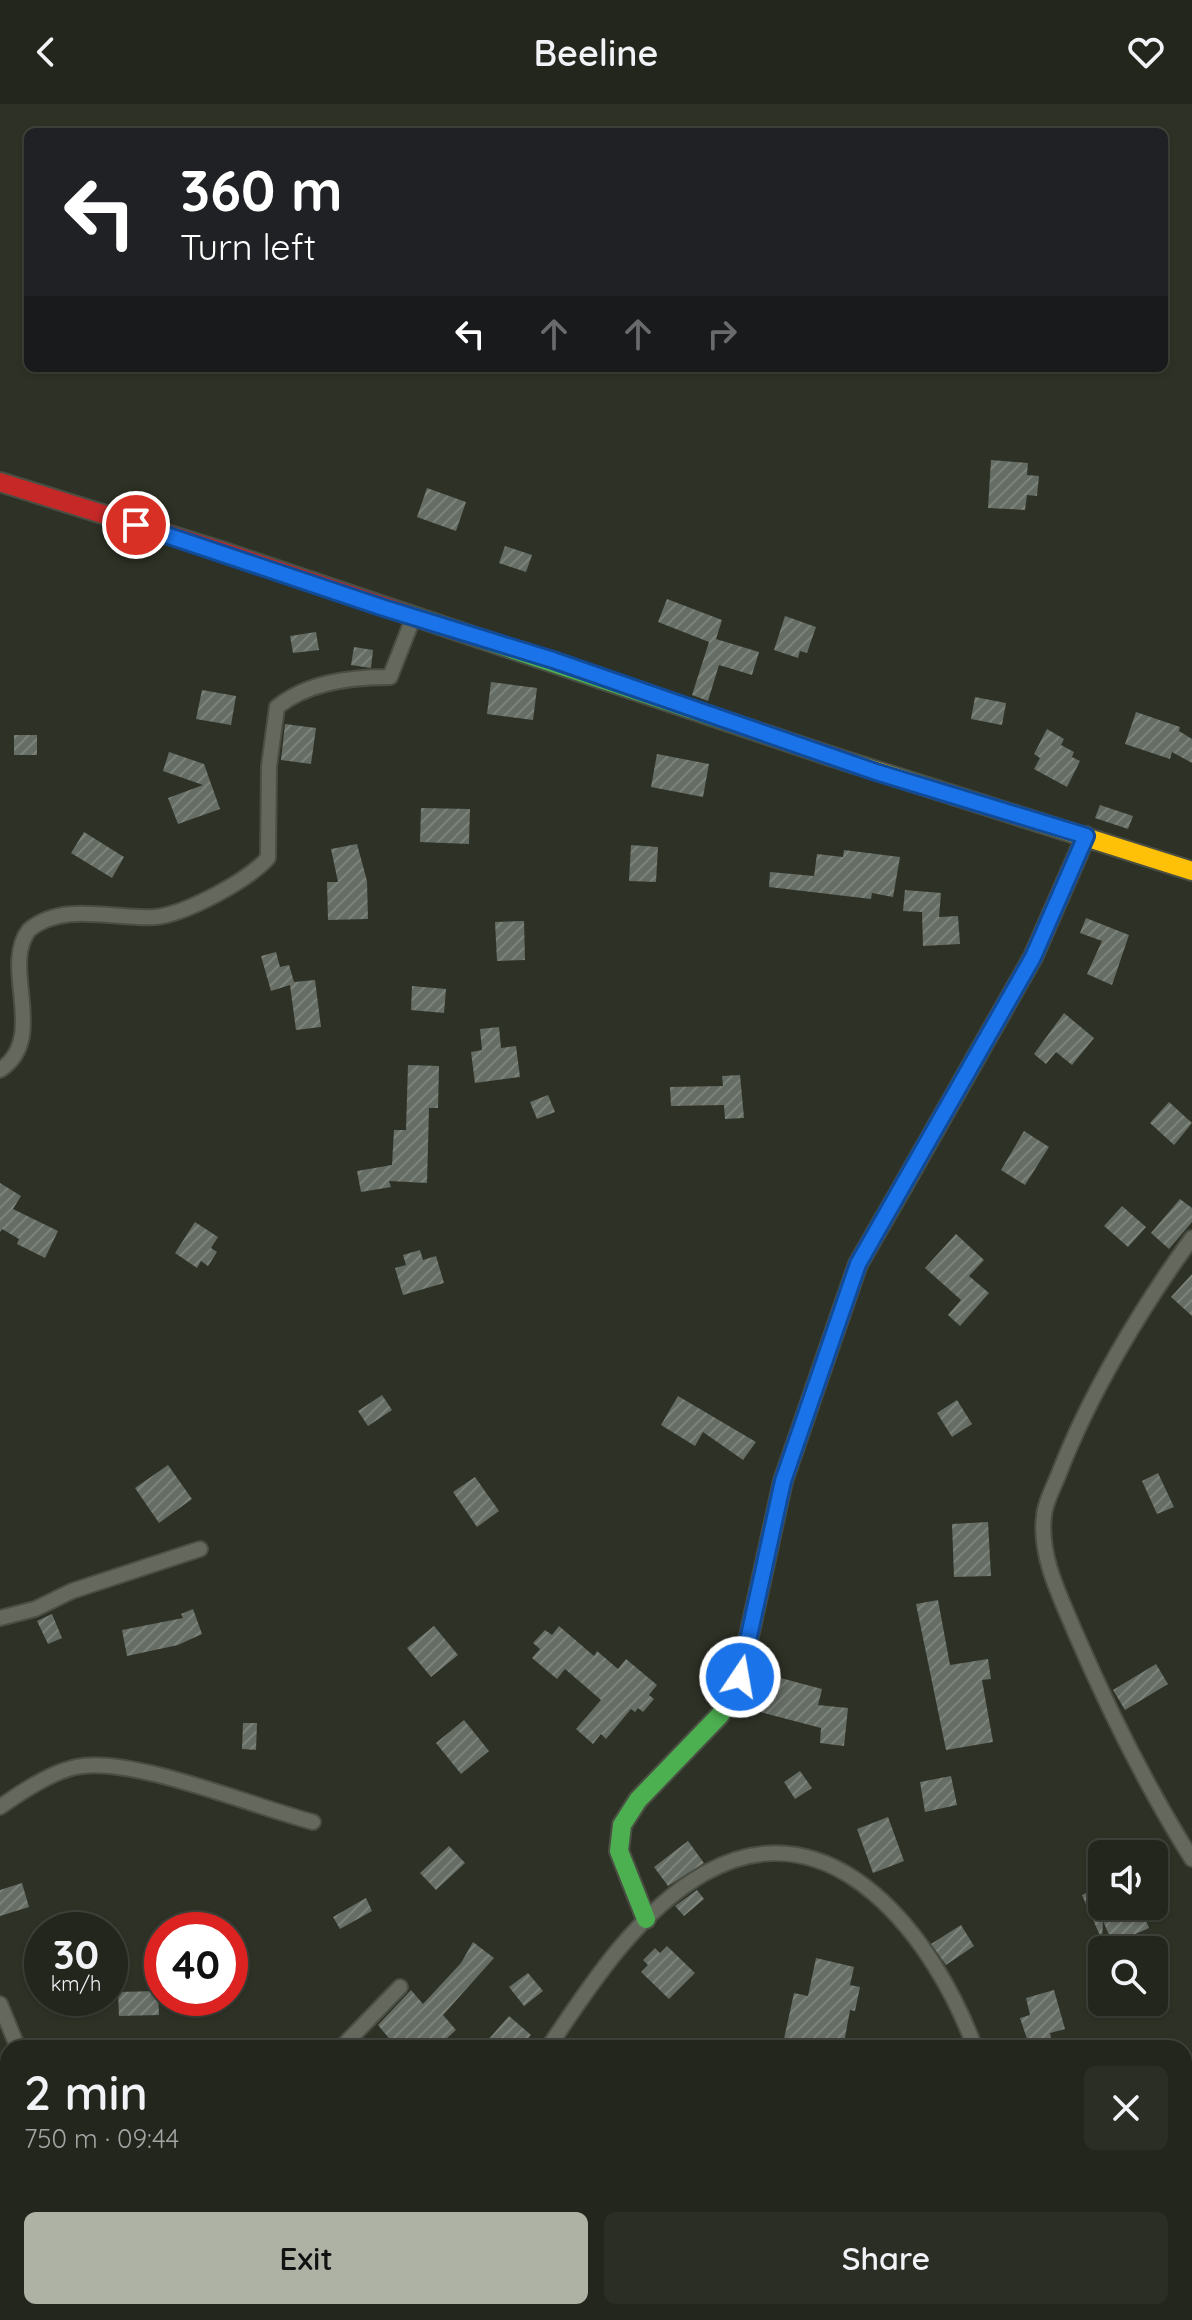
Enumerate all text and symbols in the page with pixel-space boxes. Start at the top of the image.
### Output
icon: back [24,30,68,74]
text: Beeline [533,30,659,75]
icon: heart [1124,30,1168,74]
text: 360 m [180,155,343,225]
icon: left [48,160,152,264]
text: Turn left [180,224,316,269]
icon: left [448,312,492,356]
icon: ahead [532,312,576,356]
icon: ahead [616,312,660,356]
icon: right [700,312,744,356]
pin [102,491,170,559]
icon: arrive [114,503,158,547]
position arrow [698,1635,782,1719]
map controls [1088,1840,1168,2016]
button: sound [1088,1840,1168,1920]
speed limit sign: 40 [144,1912,248,2016]
text: 30 [53,1929,99,1979]
button: search [1088,1936,1168,2016]
text: km/h [51,1971,101,1996]
text: 2 min [24,2062,148,2122]
button: close [1084,2066,1168,2150]
text: 750 m · 09:44 [24,2122,179,2155]
button: Exit [24,2212,588,2304]
button: Share [604,2212,1168,2304]

